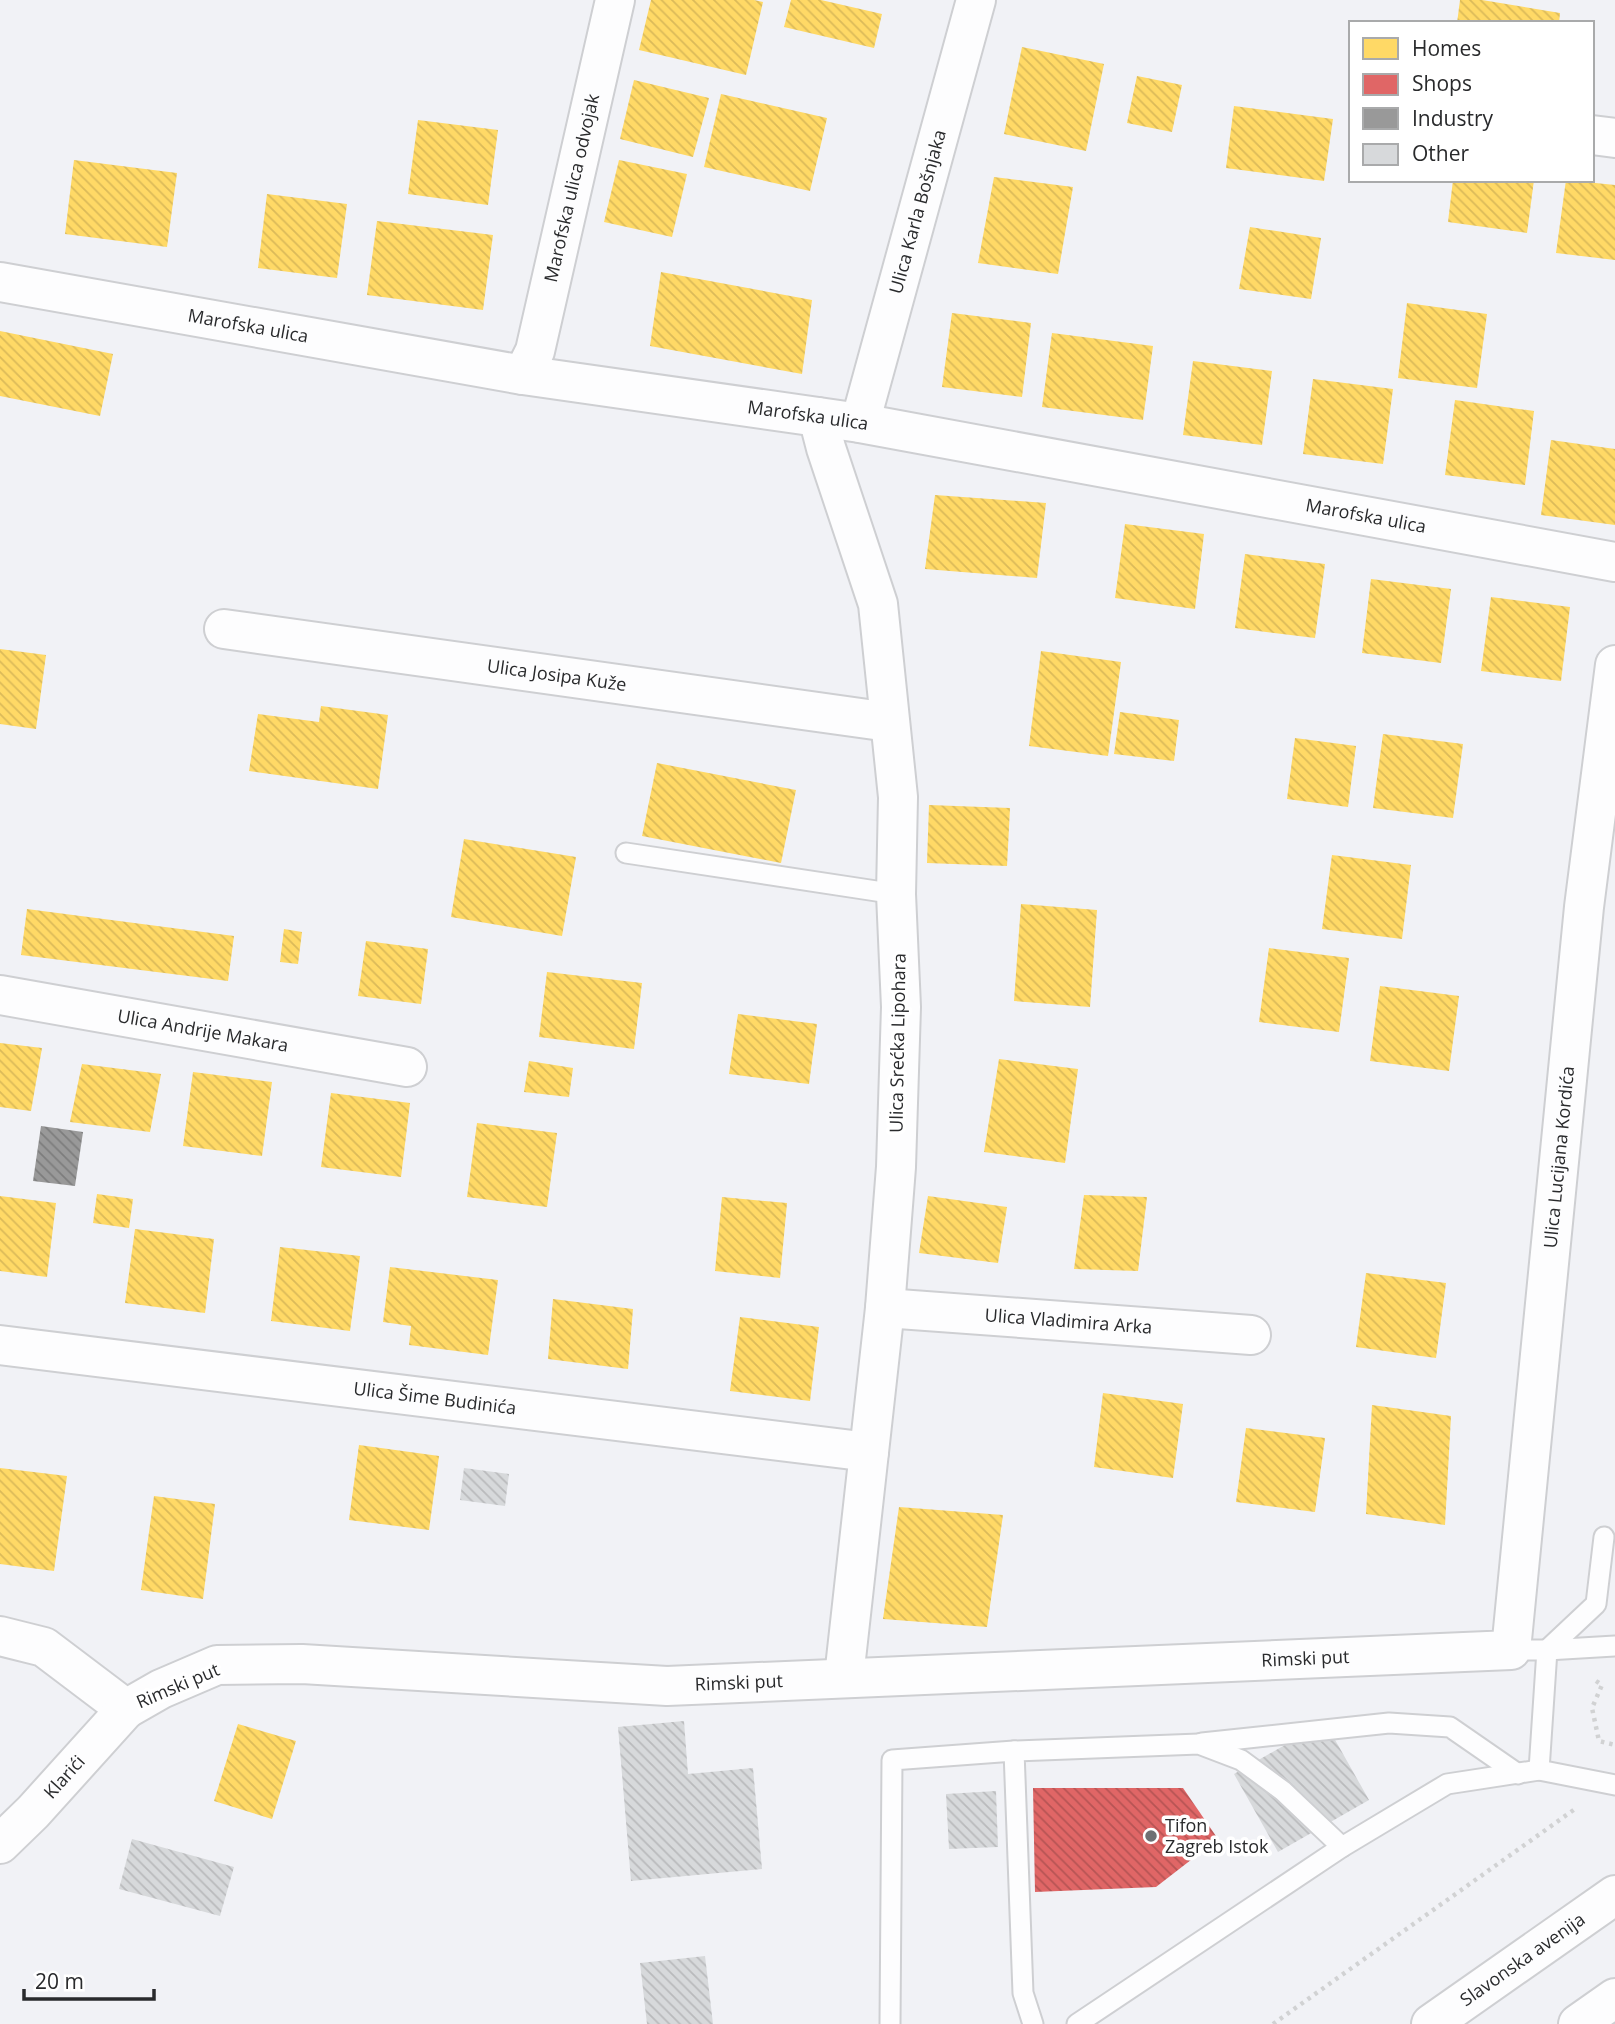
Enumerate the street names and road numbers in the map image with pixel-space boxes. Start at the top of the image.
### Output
street label: Marofska ulica odvojak [538,91,604,284]
street label: Ulica Karla Bošnjaka [883,127,951,296]
street label: Marofska ulica [186,303,310,348]
street label: Marofska ulica [746,394,871,435]
street label: Marofska ulica [1304,492,1428,538]
street label: Ulica Josipa Kuže [486,653,628,696]
street label: Ulica Srećka Lipohara [883,953,911,1133]
street label: Ulica Andrije Makara [116,1003,290,1057]
street label: Ulica Lucijana Kordića [1538,1065,1579,1249]
street label: Ulica Vladimira Arka [984,1302,1153,1339]
street label: Ulica Šime Budinića [352,1376,518,1419]
street label: Rimski put [1261,1644,1350,1672]
street label: Rimski put [132,1657,223,1713]
street label: Rimski put [694,1668,783,1696]
street label: Klarići [38,1750,90,1803]
street label: Slavonska avenija [1455,1907,1589,2011]

